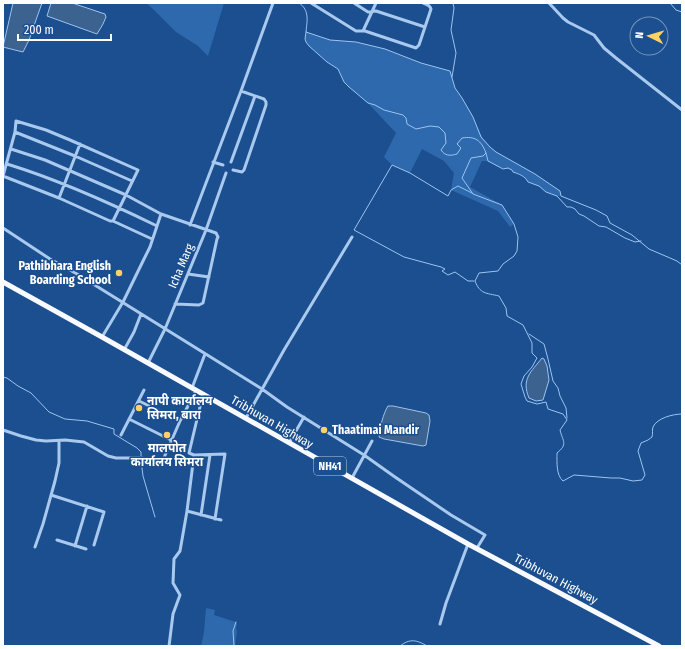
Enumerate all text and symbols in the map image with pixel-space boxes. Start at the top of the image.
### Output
scale bar [18,16,111,42]
north arrow [629,16,669,56]
text: 200 m [24,23,54,37]
text: N [633,31,646,39]
street label: Icha Marg [165,241,197,291]
place label: Pathibhara English Boarding School [18,259,112,287]
marker: Pathibhara English Boarding School [114,268,124,278]
place label: नापी कार्यालय सिमरा, बारा [147,393,213,422]
street label: Tribhuvan Highway [228,393,316,452]
marker: नापी कार्यालय सिमरा, बारा [134,403,144,413]
place label: Thaatimai Mandir [332,423,420,437]
marker: Thaatimai Mandir [319,425,329,435]
marker: मालपोत कार्यालय सिमरा [162,430,172,440]
place label: मालपोत कार्यालय सिमरा [131,440,204,469]
road number: NH41 [314,457,346,475]
street label: Tribhuvan Highway [512,551,601,607]

